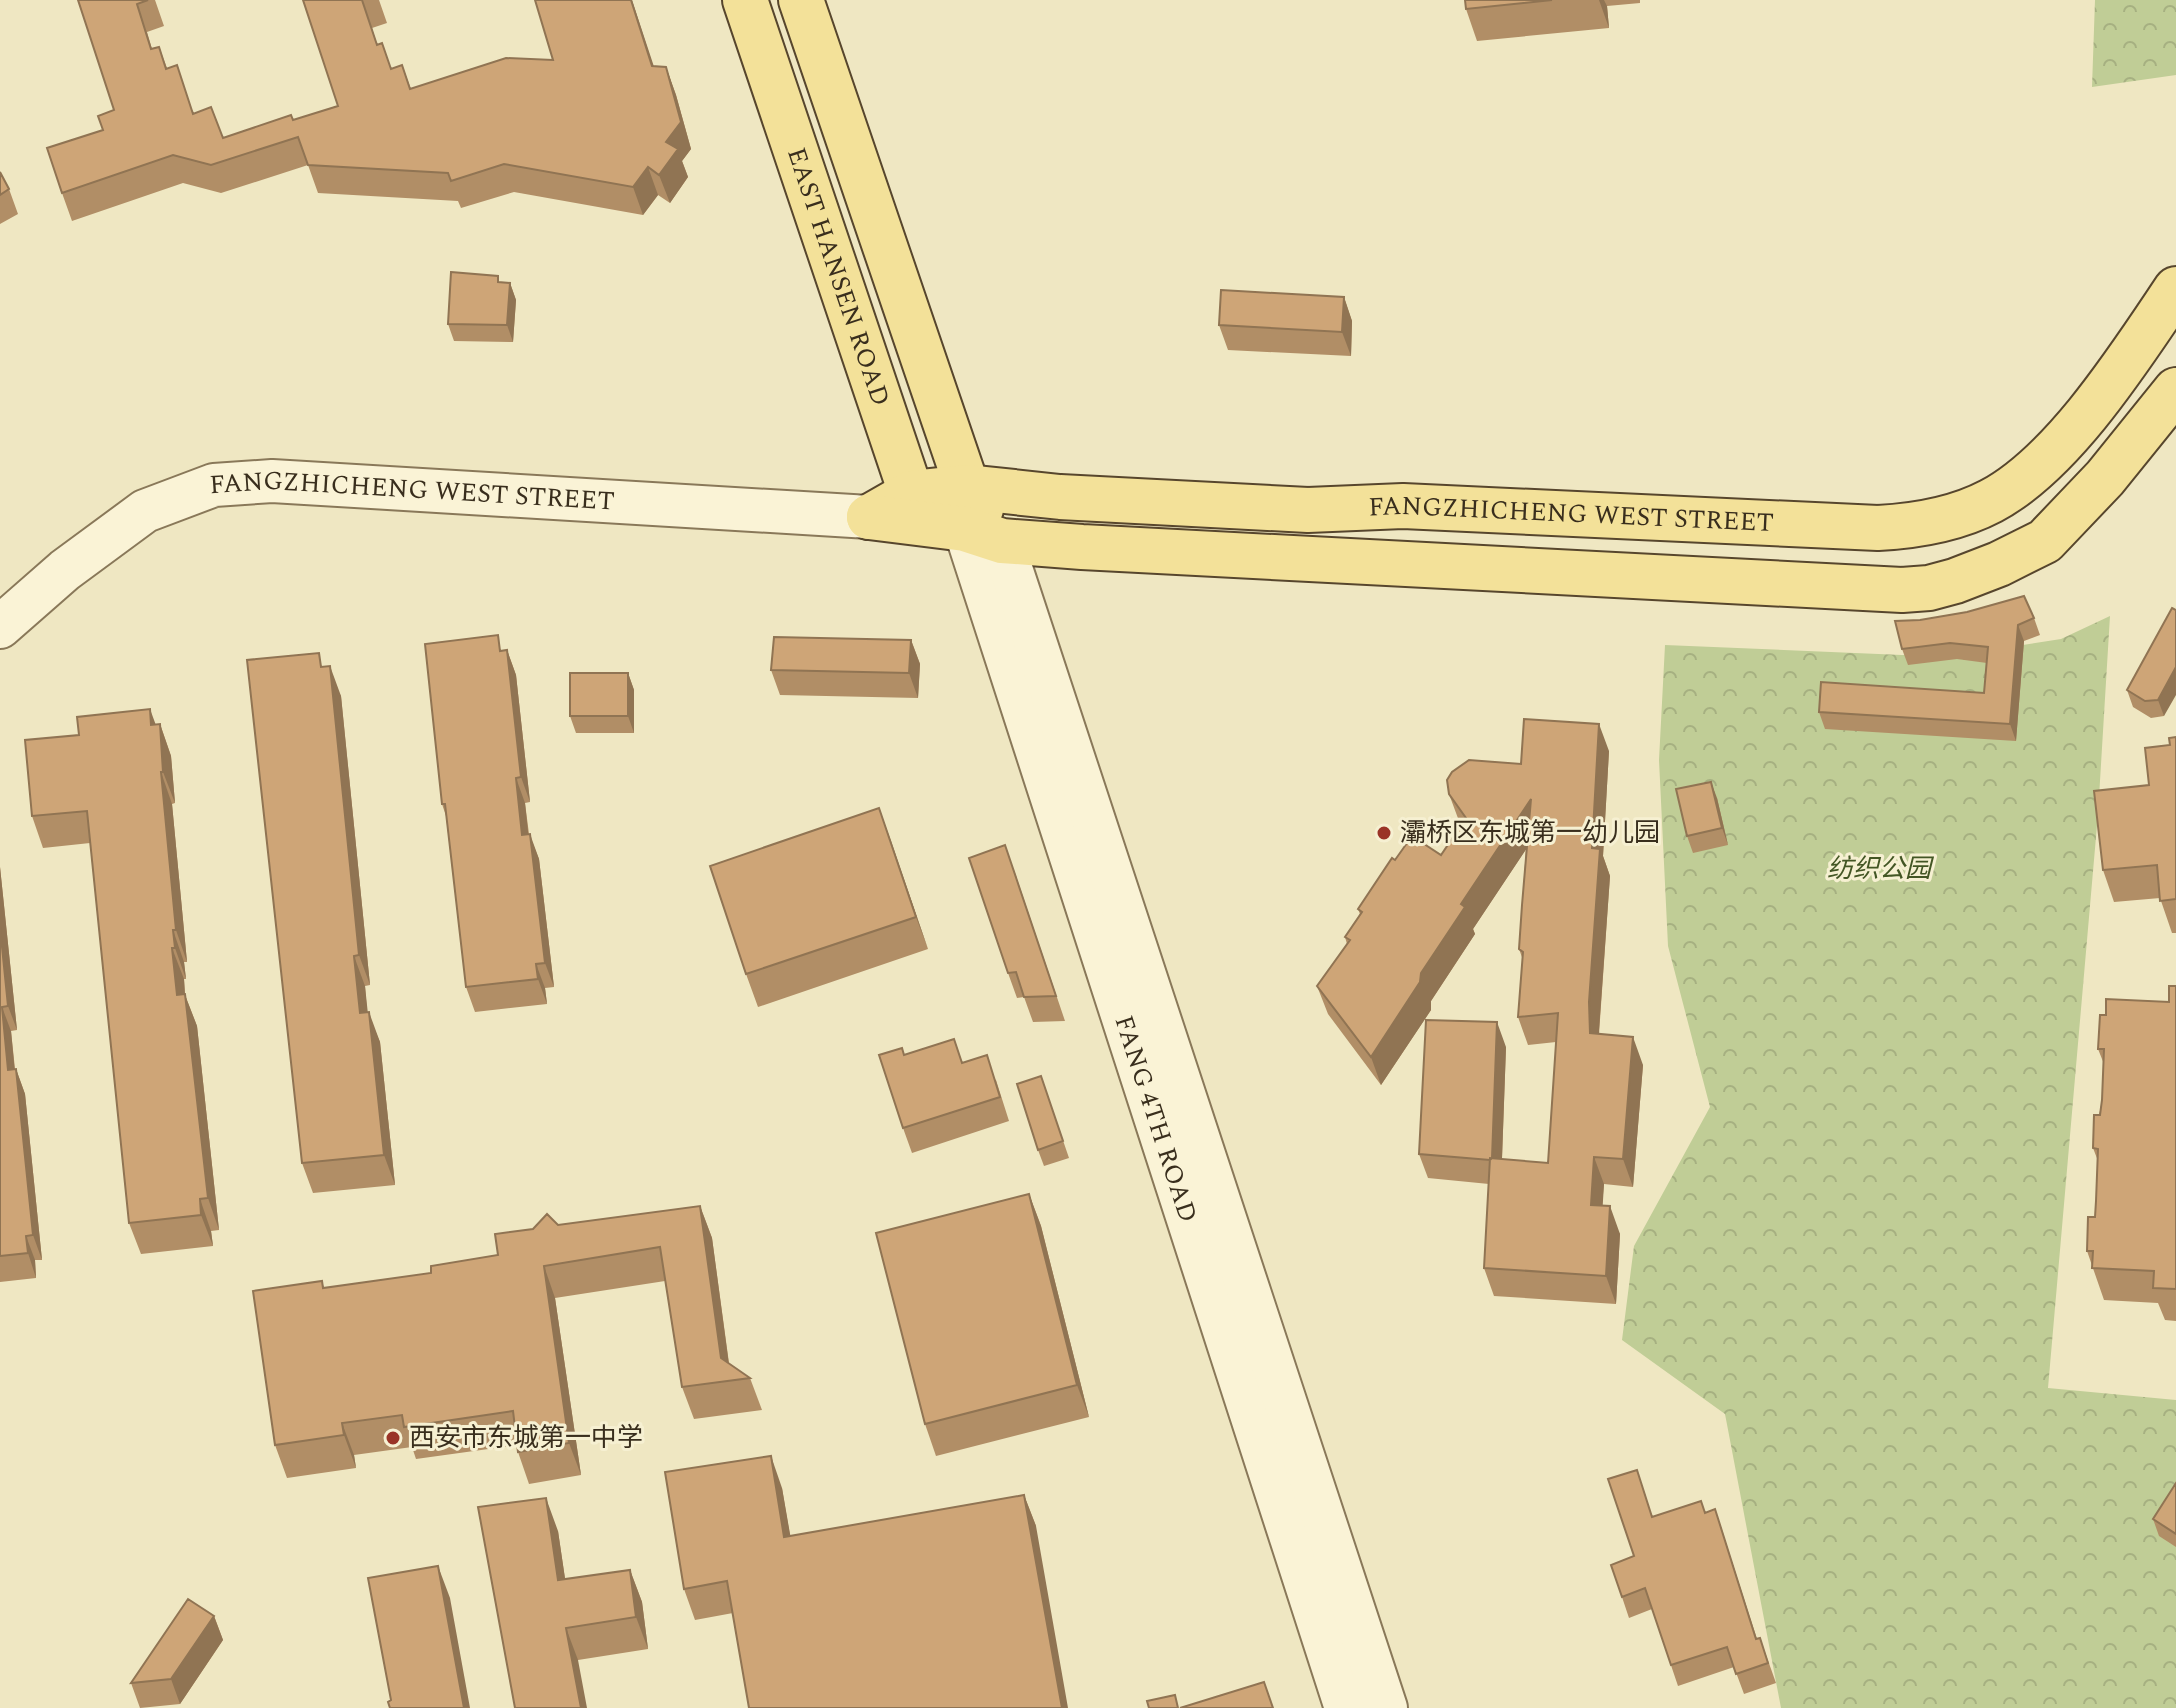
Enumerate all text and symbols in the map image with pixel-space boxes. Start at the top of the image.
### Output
street label: EAST HANSEN ROAD [776,142,900,411]
street label: FANGZHICHENG WEST STREET [208,461,616,522]
street label: FANGZHICHENG WEST STREET [1367,486,1775,543]
place label: 灞桥区东城第一幼儿园 [1400,813,1660,853]
marker: 灞桥区东城第一幼儿园 [1375,824,1393,842]
park label: 纺织公园 [1827,849,1935,889]
street label: FANG 4TH ROAD [1103,1010,1208,1228]
place label: 西安市东城第一中学 [409,1418,643,1458]
marker: 西安市东城第一中学 [384,1429,402,1447]

